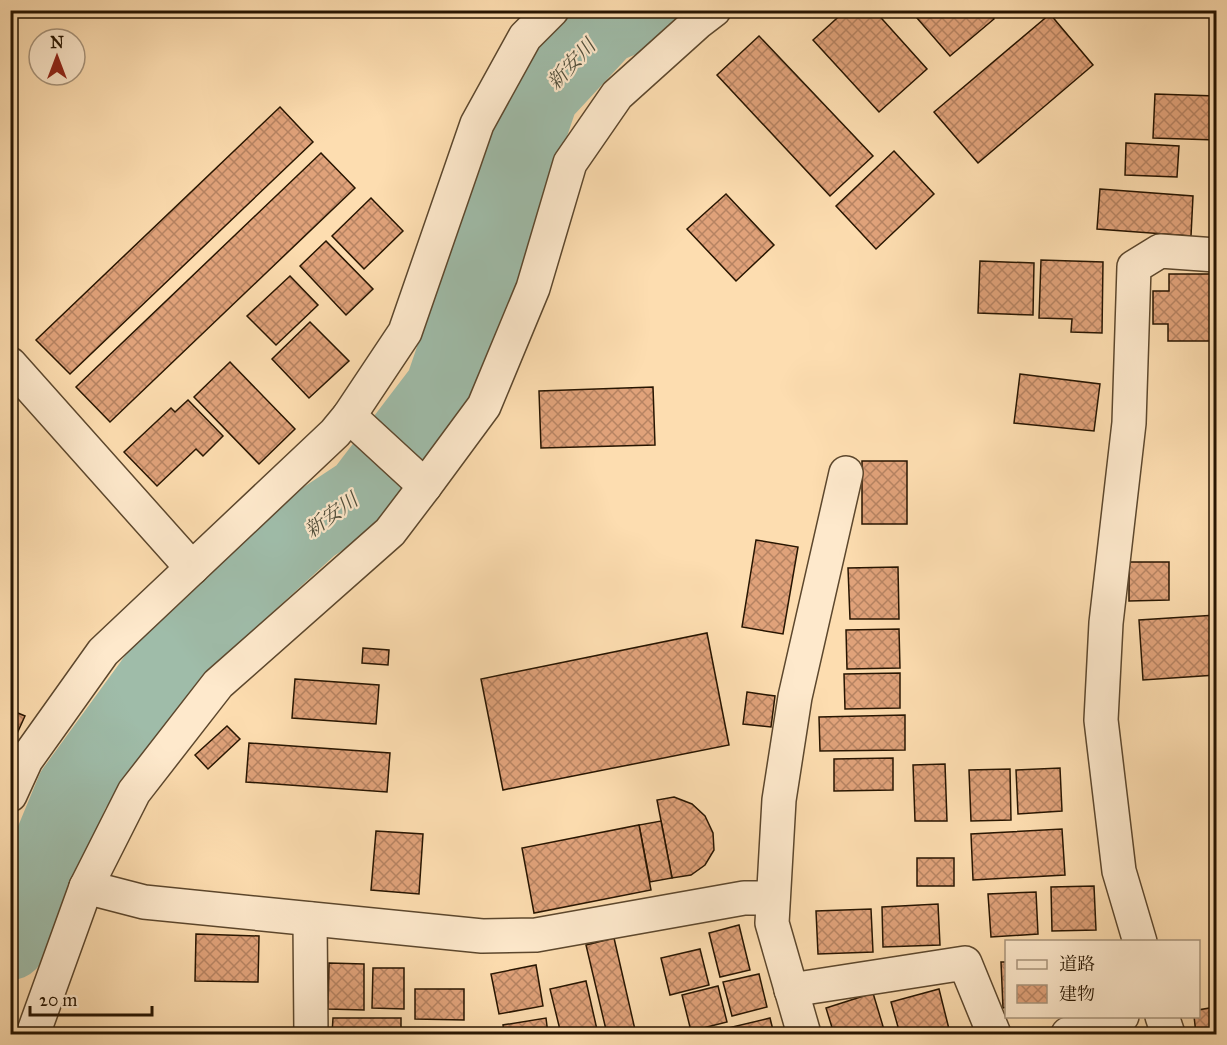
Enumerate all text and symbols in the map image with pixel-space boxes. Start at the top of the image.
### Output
north arrow [27,27,87,87]
water label: 新安川 [542,32,602,94]
text: N [50,33,64,52]
water label: 新安川 [300,486,364,542]
legend [1005,940,1200,1018]
text: 道路 [1059,953,1095,975]
scale bar [30,979,152,1017]
text: 建物 [1059,983,1095,1005]
text: 20 m [39,989,77,1011]

